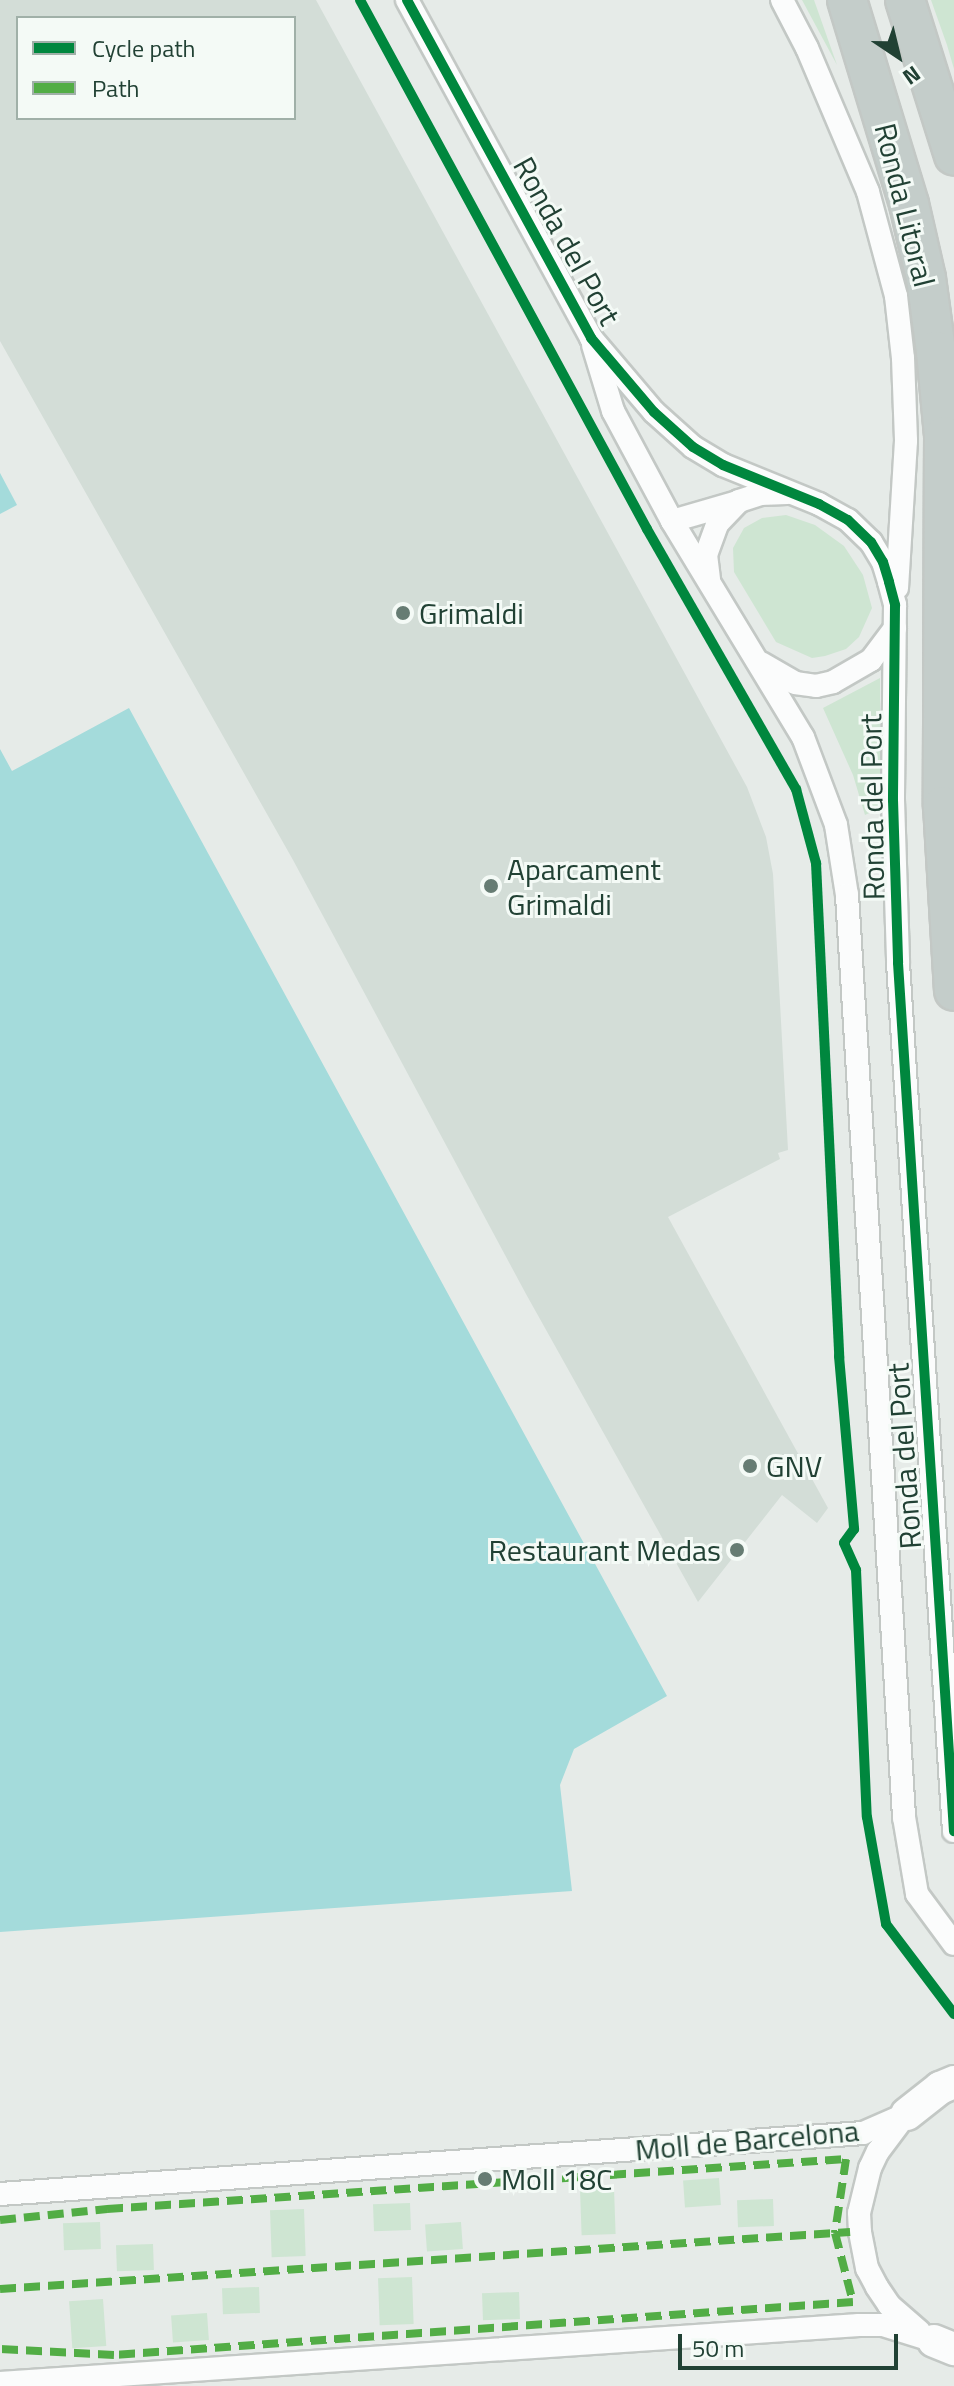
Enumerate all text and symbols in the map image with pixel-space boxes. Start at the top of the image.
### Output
legend [16,16,296,120]
north arrow [858,16,938,96]
text: Cycle path [92,30,195,66]
text: N [896,57,928,94]
text: Path [92,70,139,106]
street label: Ronda Litoral [867,119,943,291]
street label: Ronda del Port [506,151,628,331]
place label: Grimaldi [419,595,524,631]
marker: Grimaldi [394,604,412,622]
street label: Ronda del Port [852,713,892,901]
place label: Aparcament Grimaldi [507,851,661,922]
marker: Aparcament Grimaldi [482,877,500,895]
street label: Ronda del Port [880,1362,928,1550]
place label: GNV [766,1448,822,1484]
marker: GNV [741,1457,759,1475]
place label: Restaurant Medas [489,1532,721,1568]
marker: Restaurant Medas [728,1541,746,1559]
street label: Moll de Barcelona [634,2112,860,2168]
place label: Moll 18C [501,2161,612,2197]
marker: Moll 18C [476,2170,494,2188]
scale bar [682,2318,902,2368]
text: 50 m [692,2330,744,2366]

